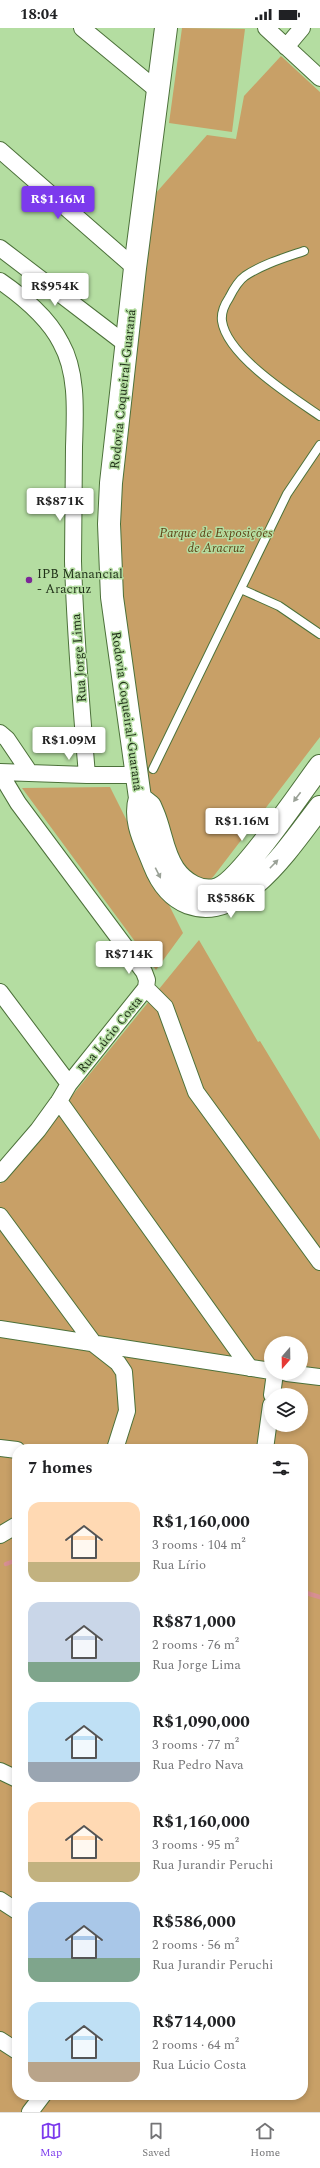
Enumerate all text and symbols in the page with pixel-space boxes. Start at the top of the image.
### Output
text: 18:04 [20,3,58,26]
pin: R$1.16M [21,186,95,220]
text: R$1.16M [30,189,86,209]
pin: R$954K [22,273,88,307]
text: R$954K [31,276,79,296]
street label: Rodovia Coqueiral-Guaraná [105,307,141,470]
pin: R$871K [27,488,93,522]
text: R$871K [36,491,84,511]
park label: Parque de Exposições de Aracruz [159,523,273,558]
place label: IPB Manancial - Aracruz [37,564,123,599]
marker: IPB Manancial - Aracruz [24,575,34,585]
street label: Rua Jorge Lima [66,612,92,703]
street label: Rodovia Coqueiral-Guaraná [106,630,148,793]
pin: R$1.09M [32,727,106,761]
text: R$1.09M [41,730,97,750]
one-way arrow [292,792,301,803]
pin: R$1.16M [205,808,279,842]
text: R$1.16M [214,811,270,831]
one-way arrow [269,859,279,869]
one-way arrow [155,868,162,879]
pin: R$586K [198,885,264,919]
text: R$586K [207,888,255,908]
pin: R$714K [96,941,162,975]
text: R$714K [105,944,153,964]
street label: Rua Lúcio Costa [72,991,148,1078]
north arrow [264,1336,308,1380]
map controls [264,1336,308,1432]
button: layers [264,1388,308,1432]
text: 7 homes [28,1455,93,1481]
icon: filters [270,1457,292,1479]
text: R$1,160,000 [152,1509,250,1535]
icon: home [60,1518,108,1566]
text: 3 rooms · 104 m² [152,1535,246,1555]
text: Rua Lírio [152,1555,206,1575]
text: R$871,000 [152,1609,236,1635]
icon: home [60,1618,108,1666]
text: 2 rooms · 76 m² [152,1635,239,1655]
text: Rua Jorge Lima [152,1655,241,1675]
text: R$1,090,000 [152,1709,250,1735]
icon: home [60,1718,108,1766]
text: 3 rooms · 77 m² [152,1735,239,1755]
text: Rua Pedro Nava [152,1755,244,1775]
text: R$1,160,000 [152,1809,250,1835]
icon: home [60,1818,108,1866]
text: 3 rooms · 95 m² [152,1835,239,1855]
text: Rua Jurandir Peruchi [152,1855,273,1875]
text: R$586,000 [152,1909,236,1935]
icon: home [60,1918,108,1966]
text: 2 rooms · 56 m² [152,1935,239,1955]
text: Rua Jurandir Peruchi [152,1955,273,1975]
text: R$714,000 [152,2009,236,2035]
icon: home [60,2018,108,2066]
text: 2 rooms · 64 m² [152,2035,239,2055]
text: Rua Lúcio Costa [152,2055,246,2075]
tab: Map [40,2120,62,2161]
tab: Saved [142,2120,170,2161]
tab: Home [250,2120,280,2161]

